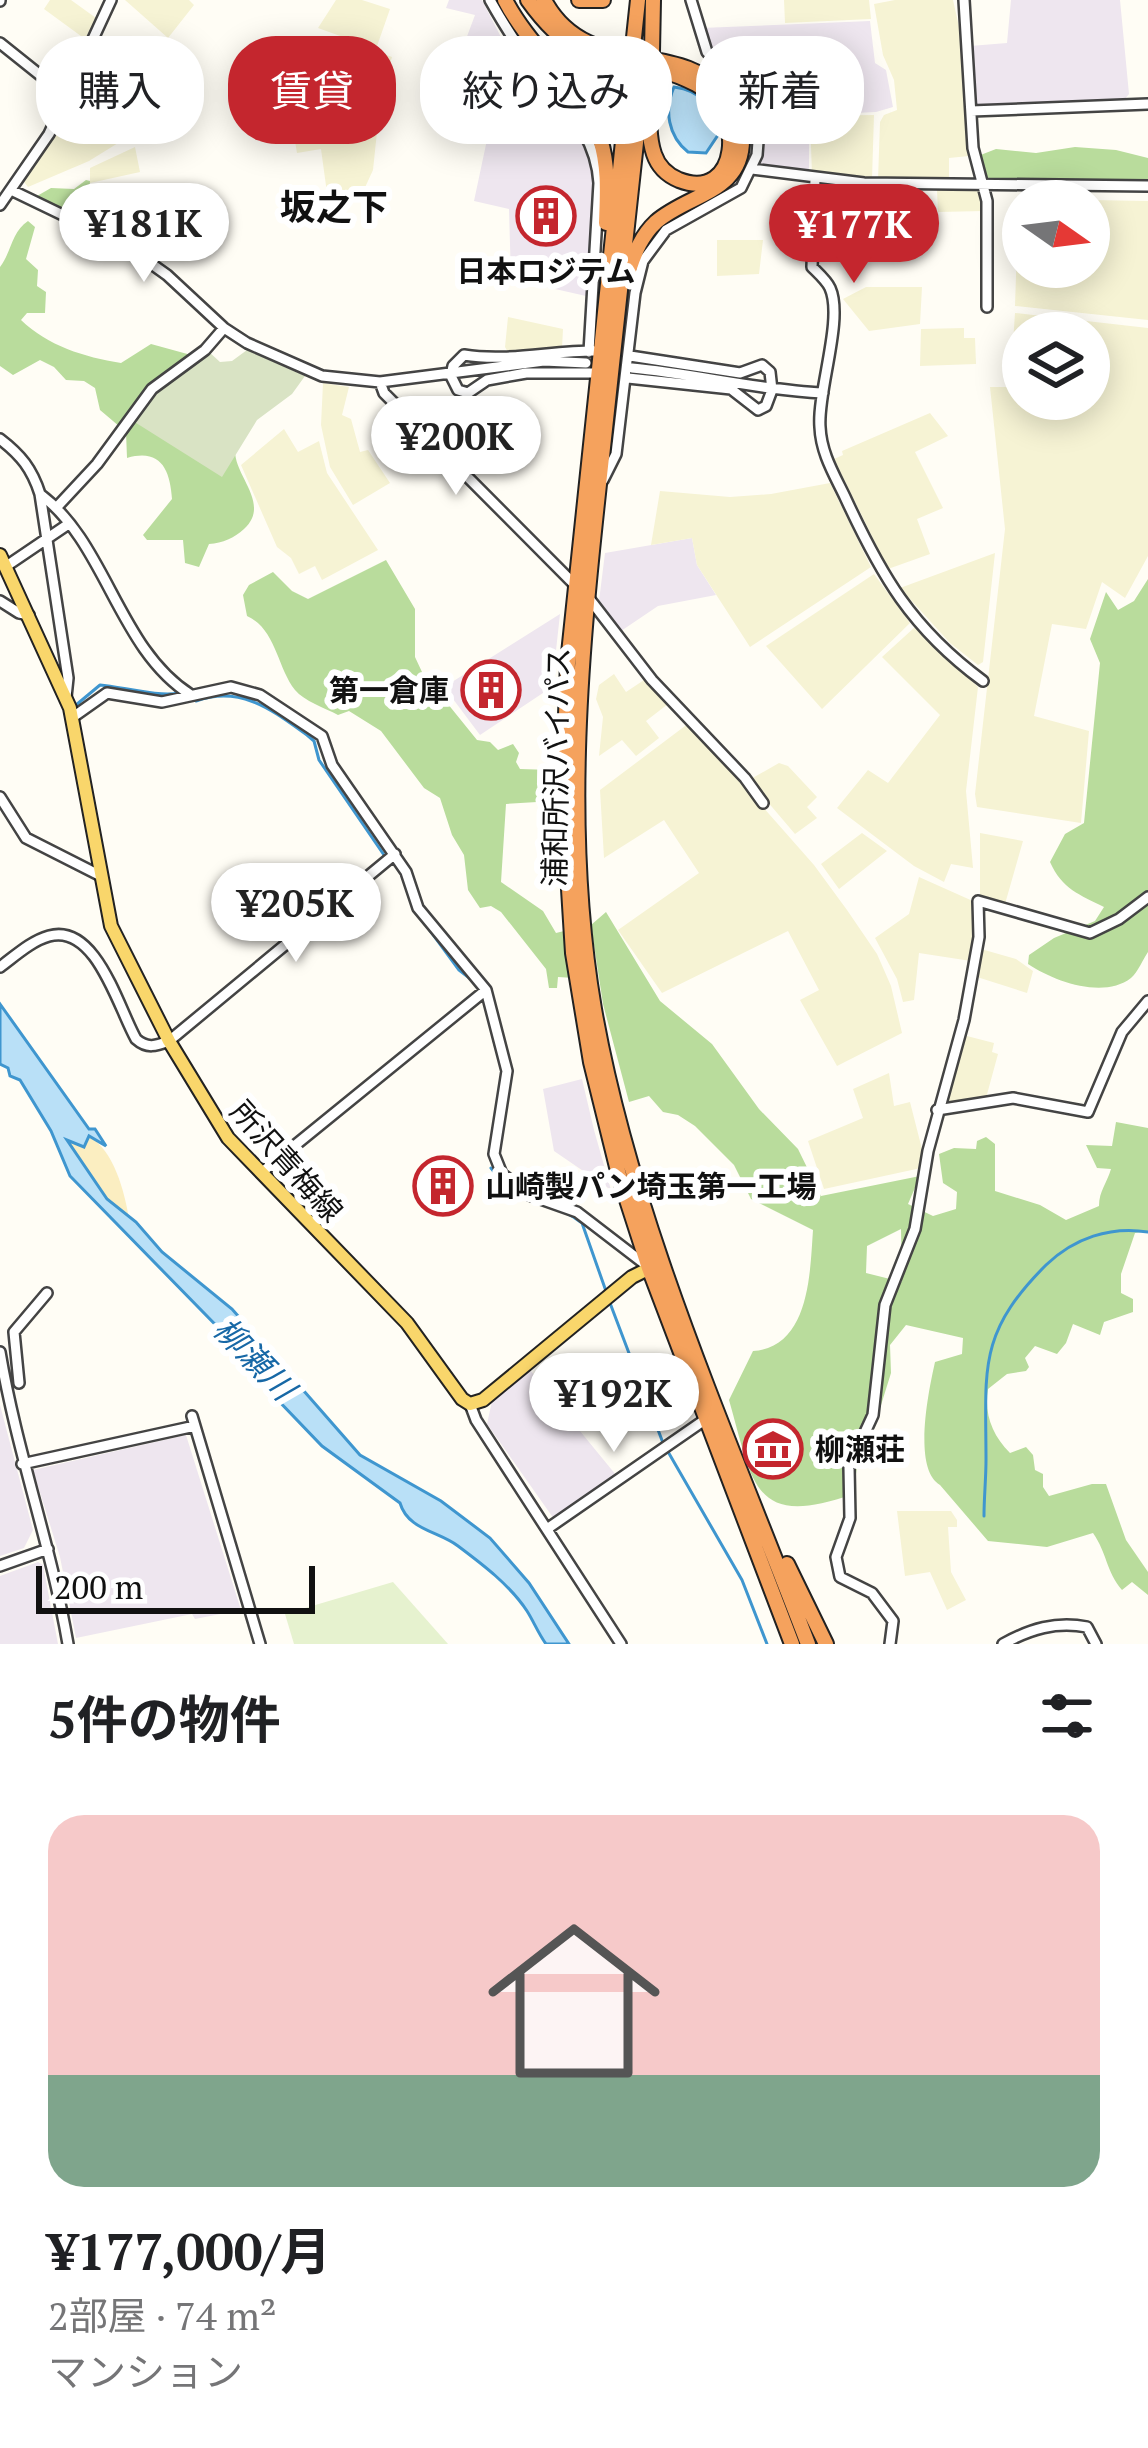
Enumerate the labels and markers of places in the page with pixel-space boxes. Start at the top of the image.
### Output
pin: ¥181K [60,183,228,285]
pin: ¥177K [770,184,938,286]
building icon: 日本ロジテム [515,185,577,247]
place label: 日本ロジテム [456,251,636,291]
pin: ¥200K [372,396,540,498]
building icon: 第一倉庫 [460,659,522,721]
place label: 第一倉庫 [329,670,449,710]
pin: ¥205K [212,863,380,965]
building icon: 山崎製パン埼玉第一工場 [412,1155,474,1217]
place label: 山崎製パン埼玉第一工場 [485,1166,817,1206]
pin: ¥192K [530,1353,698,1455]
museum icon: 柳瀬荘 [742,1418,804,1480]
place label: 柳瀬荘 [815,1429,905,1469]

